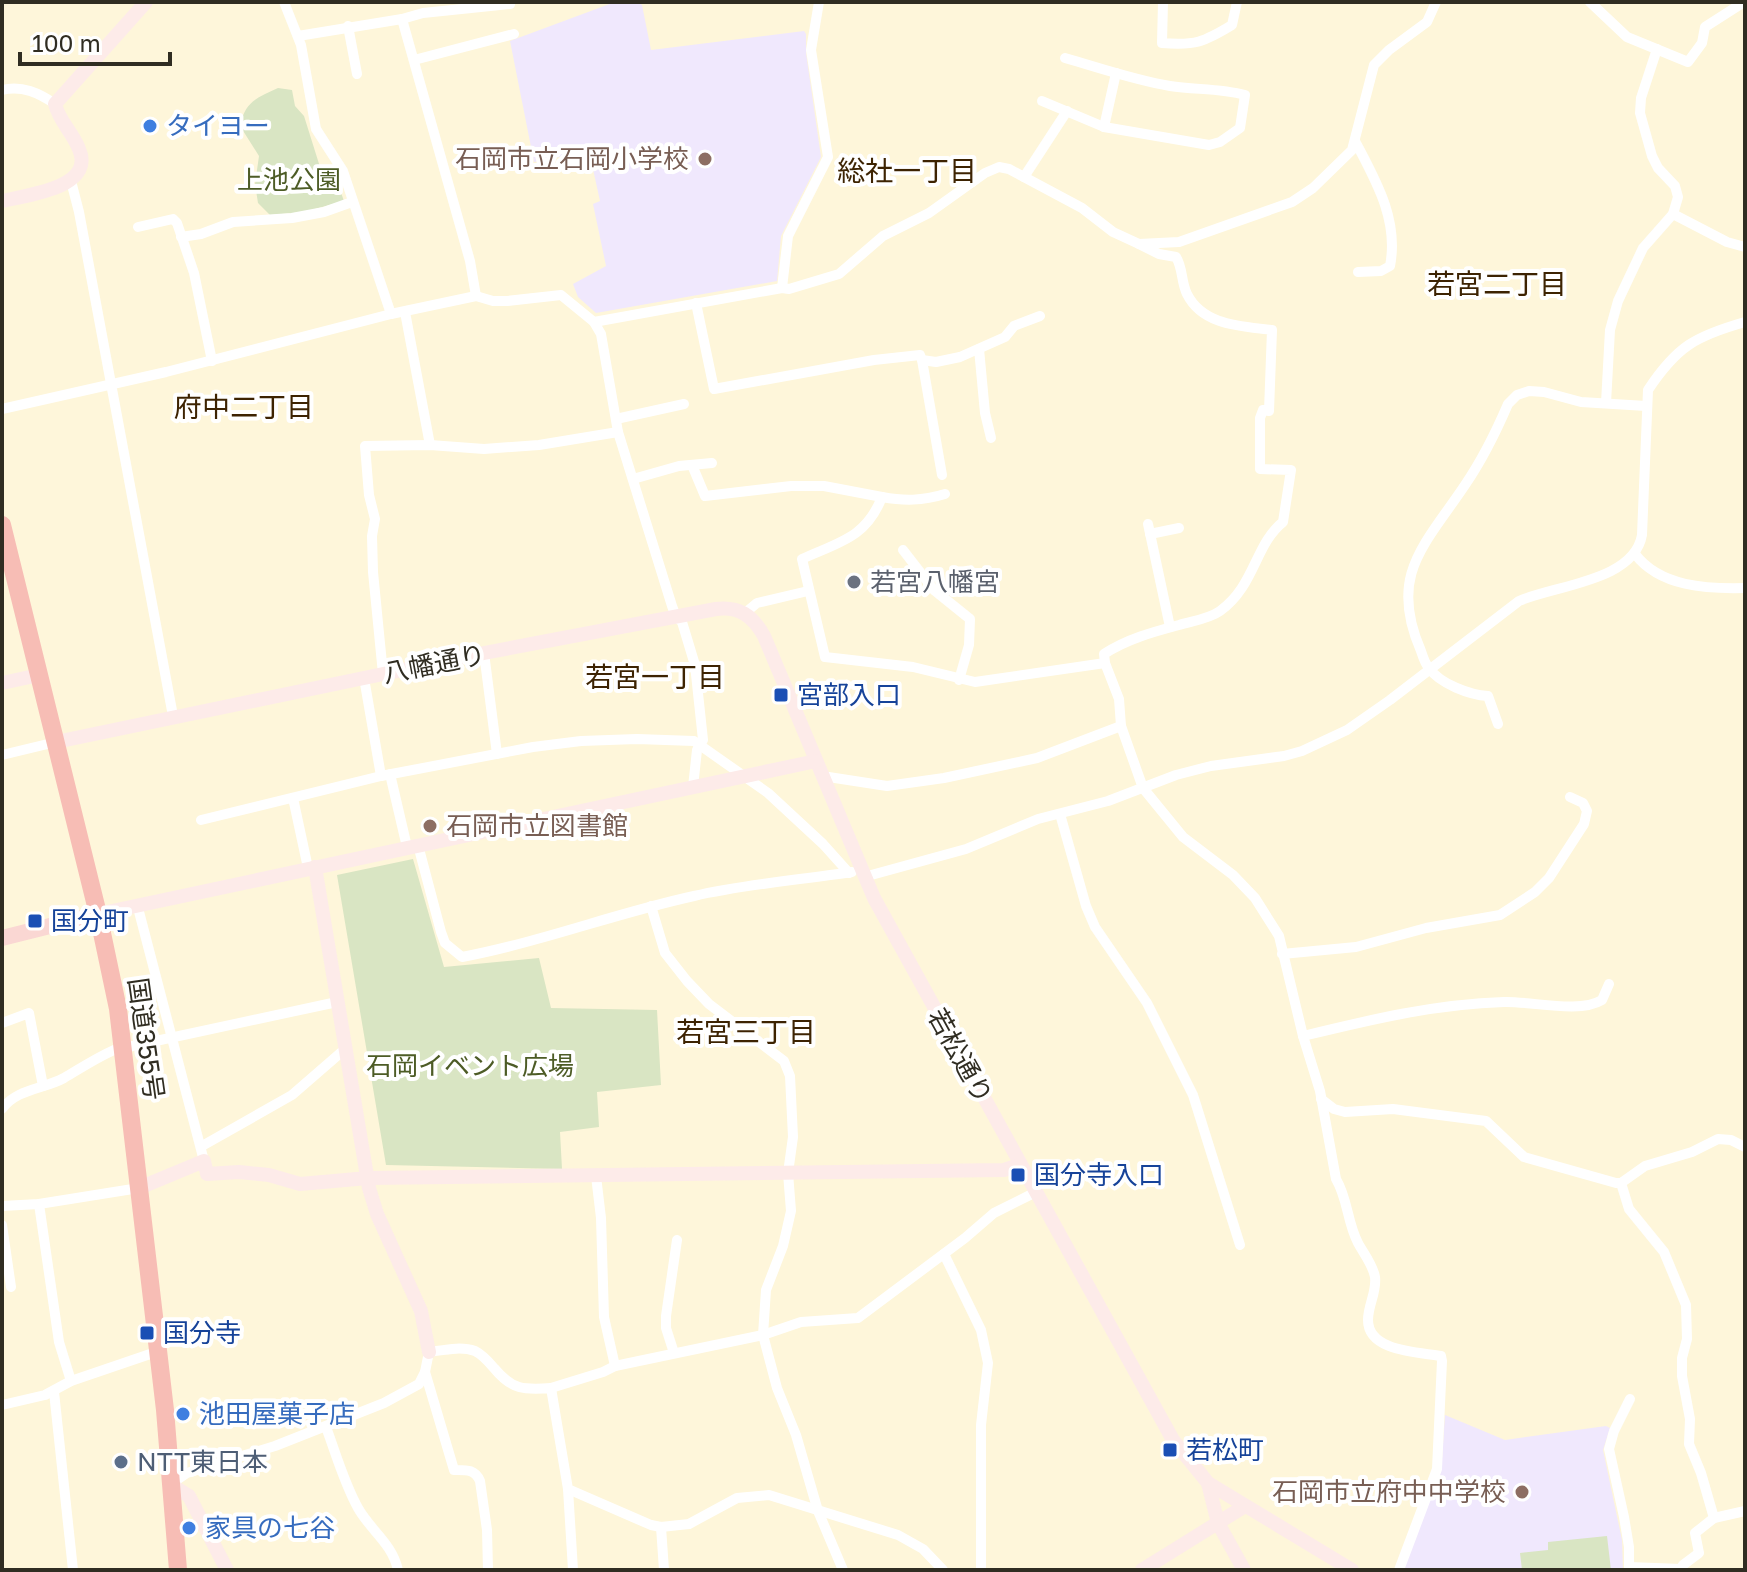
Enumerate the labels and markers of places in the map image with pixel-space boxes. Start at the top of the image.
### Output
place label: タイヨー [166,110,270,141]
marker: タイヨー [141,117,159,135]
place label: 石岡市立石岡小学校 [455,143,689,174]
marker: 石岡市立石岡小学校 [696,150,714,168]
place label: 若宮八幡宮 [870,566,1000,597]
marker: 若宮八幡宮 [845,573,863,591]
place label: 宮部入口 [797,679,901,710]
marker: 宮部入口 [772,686,790,704]
place label: 石岡市立図書館 [446,810,628,841]
marker: 石岡市立図書館 [421,817,439,835]
place label: 国分町 [51,905,129,936]
marker: 国分町 [26,912,44,930]
place label: 国分寺入口 [1034,1159,1164,1190]
marker: 国分寺入口 [1009,1166,1027,1184]
place label: 国分寺 [163,1317,241,1348]
marker: 国分寺 [138,1324,156,1342]
place label: 池田屋菓子店 [199,1398,355,1429]
marker: 池田屋菓子店 [174,1405,192,1423]
place label: 若松町 [1186,1434,1264,1465]
marker: 若松町 [1161,1441,1179,1459]
place label: NTT東日本 [137,1446,268,1477]
marker: NTT東日本 [112,1453,130,1471]
place label: 石岡市立府中中学校 [1272,1476,1506,1507]
marker: 石岡市立府中中学校 [1513,1483,1531,1501]
place label: 家具の七谷 [205,1512,335,1543]
marker: 家具の七谷 [180,1519,198,1537]

